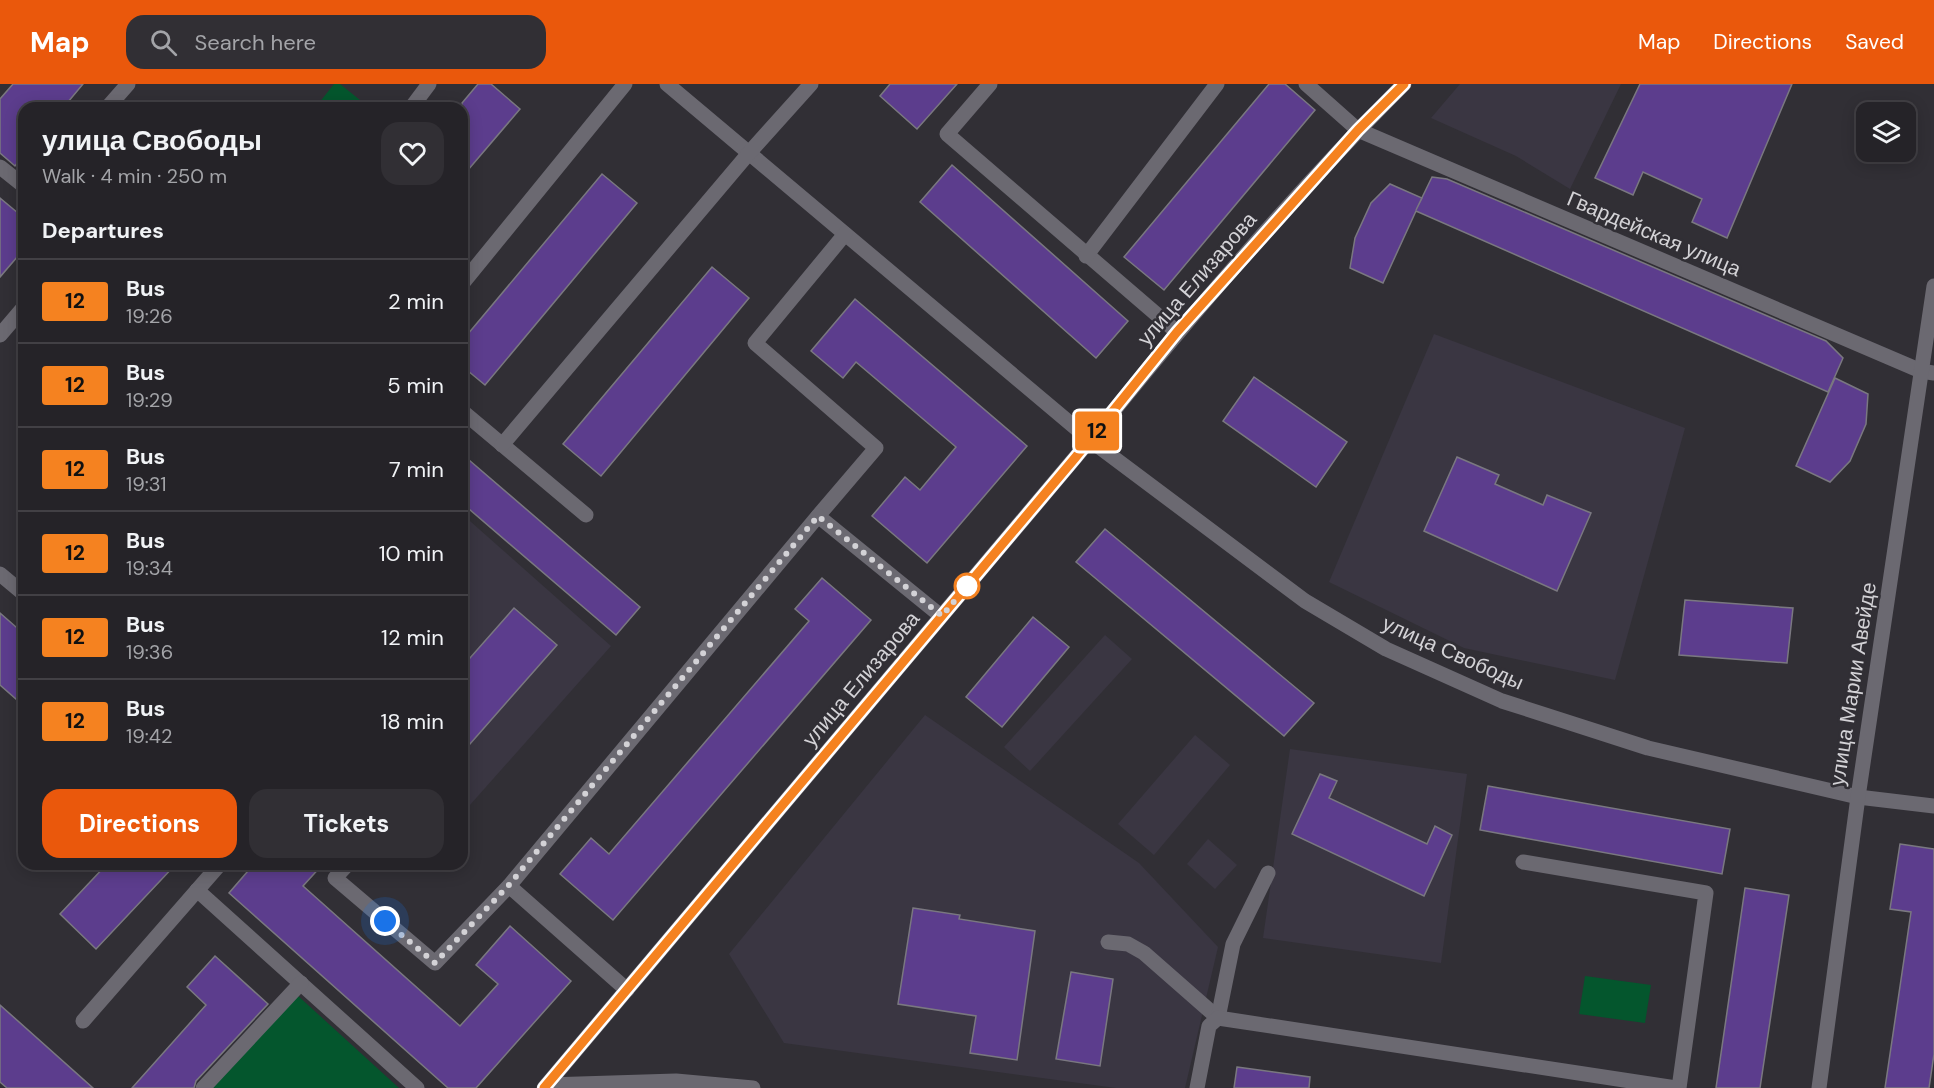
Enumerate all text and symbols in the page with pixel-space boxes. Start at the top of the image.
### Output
search box [126,15,546,69]
text: Map [30,24,90,61]
icon: search [147,26,180,59]
text: Search here [195,28,316,57]
text: Map [1638,28,1680,56]
text: Directions [1713,28,1812,56]
text: Saved [1845,28,1904,56]
map controls [1856,102,1916,162]
button: layers [1856,102,1916,162]
text: улица Свободы [42,122,262,159]
button: heart [381,122,444,185]
text: Walk · 4 min · 250 m [42,163,227,189]
street label: Гвардейская улица [1563,185,1745,283]
street label: улица Елизарова [1131,206,1263,352]
text: Departures [42,216,164,245]
text: Bus [126,274,165,303]
text: 12 [65,287,85,315]
text: 2 min [388,287,444,316]
text: 19:26 [126,303,173,329]
text: Bus [126,358,165,387]
text: 12 [65,371,85,399]
text: 5 min [387,371,444,400]
text: 19:29 [126,387,173,413]
line badge: 12 [1070,412,1124,450]
text: 12 [1087,417,1107,445]
text: Bus [126,442,165,471]
text: 12 [65,455,85,483]
text: 7 min [389,455,444,484]
text: 19:31 [126,471,167,497]
text: Bus [126,526,165,555]
text: 12 [65,539,85,567]
text: 10 min [379,539,444,568]
text: 19:34 [126,555,173,581]
unlabelled marker [954,573,980,599]
street label: улица Марии Авейде [1823,580,1883,788]
street label: улица Елизарова [796,605,926,753]
street label: улица Свободы [1378,609,1528,697]
text: Bus [126,610,165,639]
text: 12 [65,623,85,651]
text: 12 min [381,623,444,652]
text: 19:36 [126,639,173,665]
text: Bus [126,694,165,723]
text: 12 [65,707,85,735]
text: 18 min [380,707,444,736]
text: 19:42 [126,723,173,749]
button: Directions [42,789,237,858]
button: Tickets [249,789,444,858]
your location [370,906,400,936]

